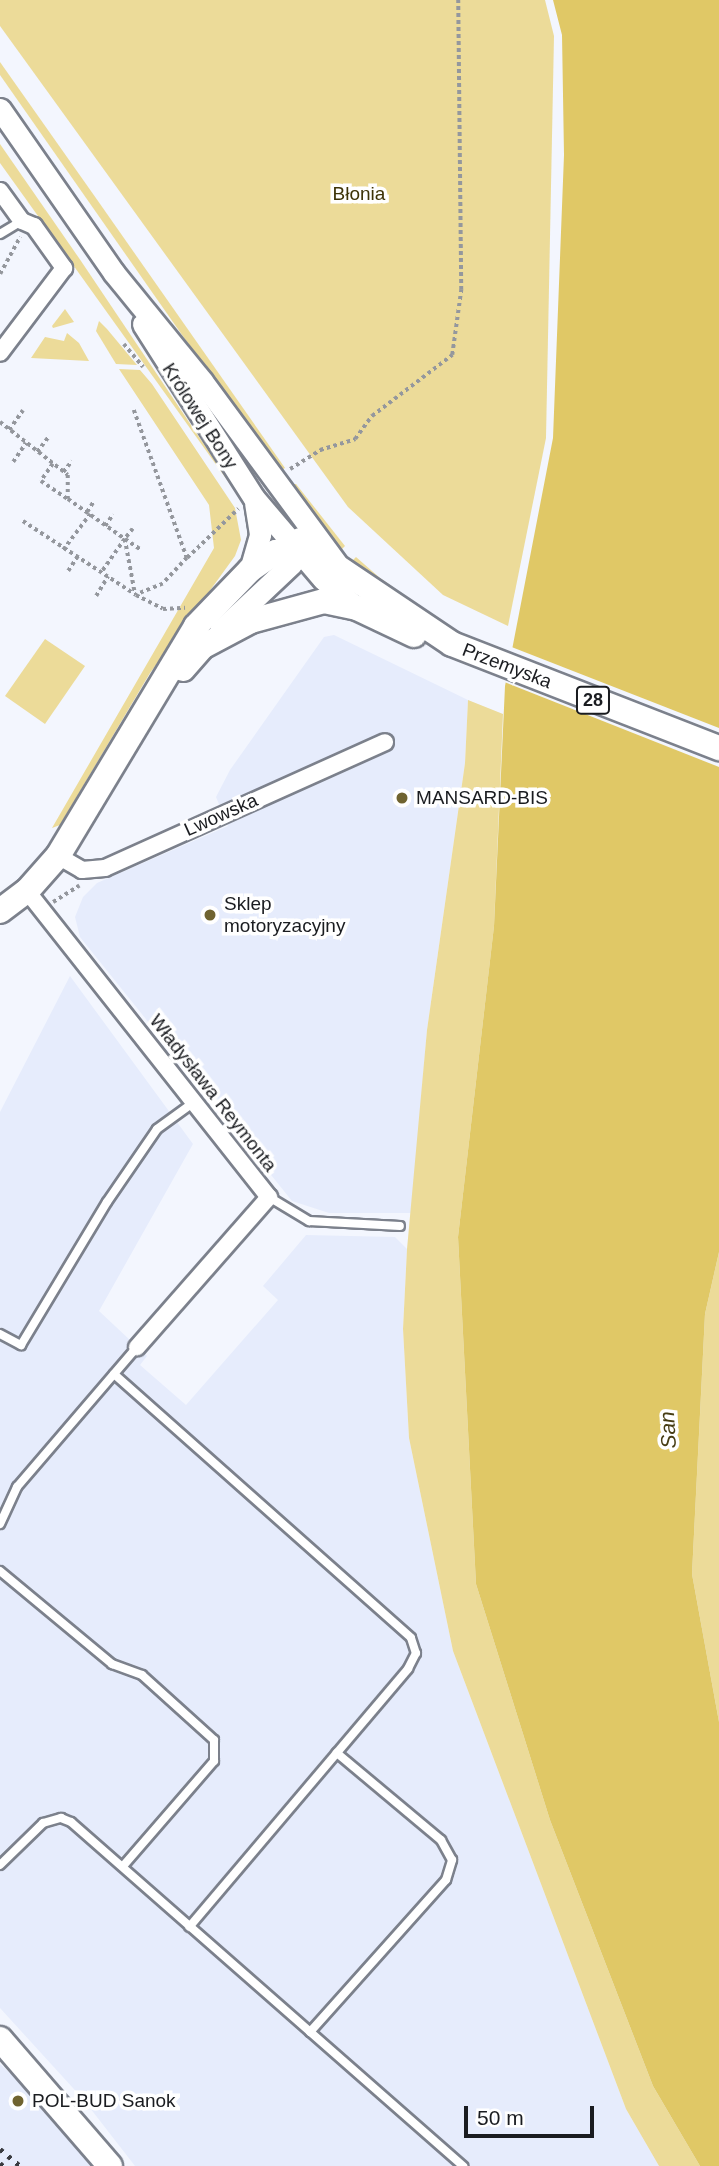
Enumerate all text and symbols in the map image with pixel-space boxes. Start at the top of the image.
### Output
park label: Błonia [333,183,385,205]
street label: Królowej Bony [157,359,243,473]
street label: Przemyska [459,639,555,693]
road number: 28 [576,686,610,714]
place label: MANSARD-BIS [416,787,548,809]
street label: Lwowska [181,789,261,841]
marker: MANSARD-BIS [394,790,410,806]
place label: Sklep motoryzacyjny [224,893,345,937]
marker: Sklep motoryzacyjny [202,907,218,923]
street label: Władysława Reymonta [145,1010,281,1176]
water label: San [654,1411,682,1449]
place label: POL-BUD Sanok [32,2090,176,2112]
scale bar [467,2092,596,2136]
marker: POL-BUD Sanok [10,2093,26,2109]
text: 50 m [477,2106,524,2129]

